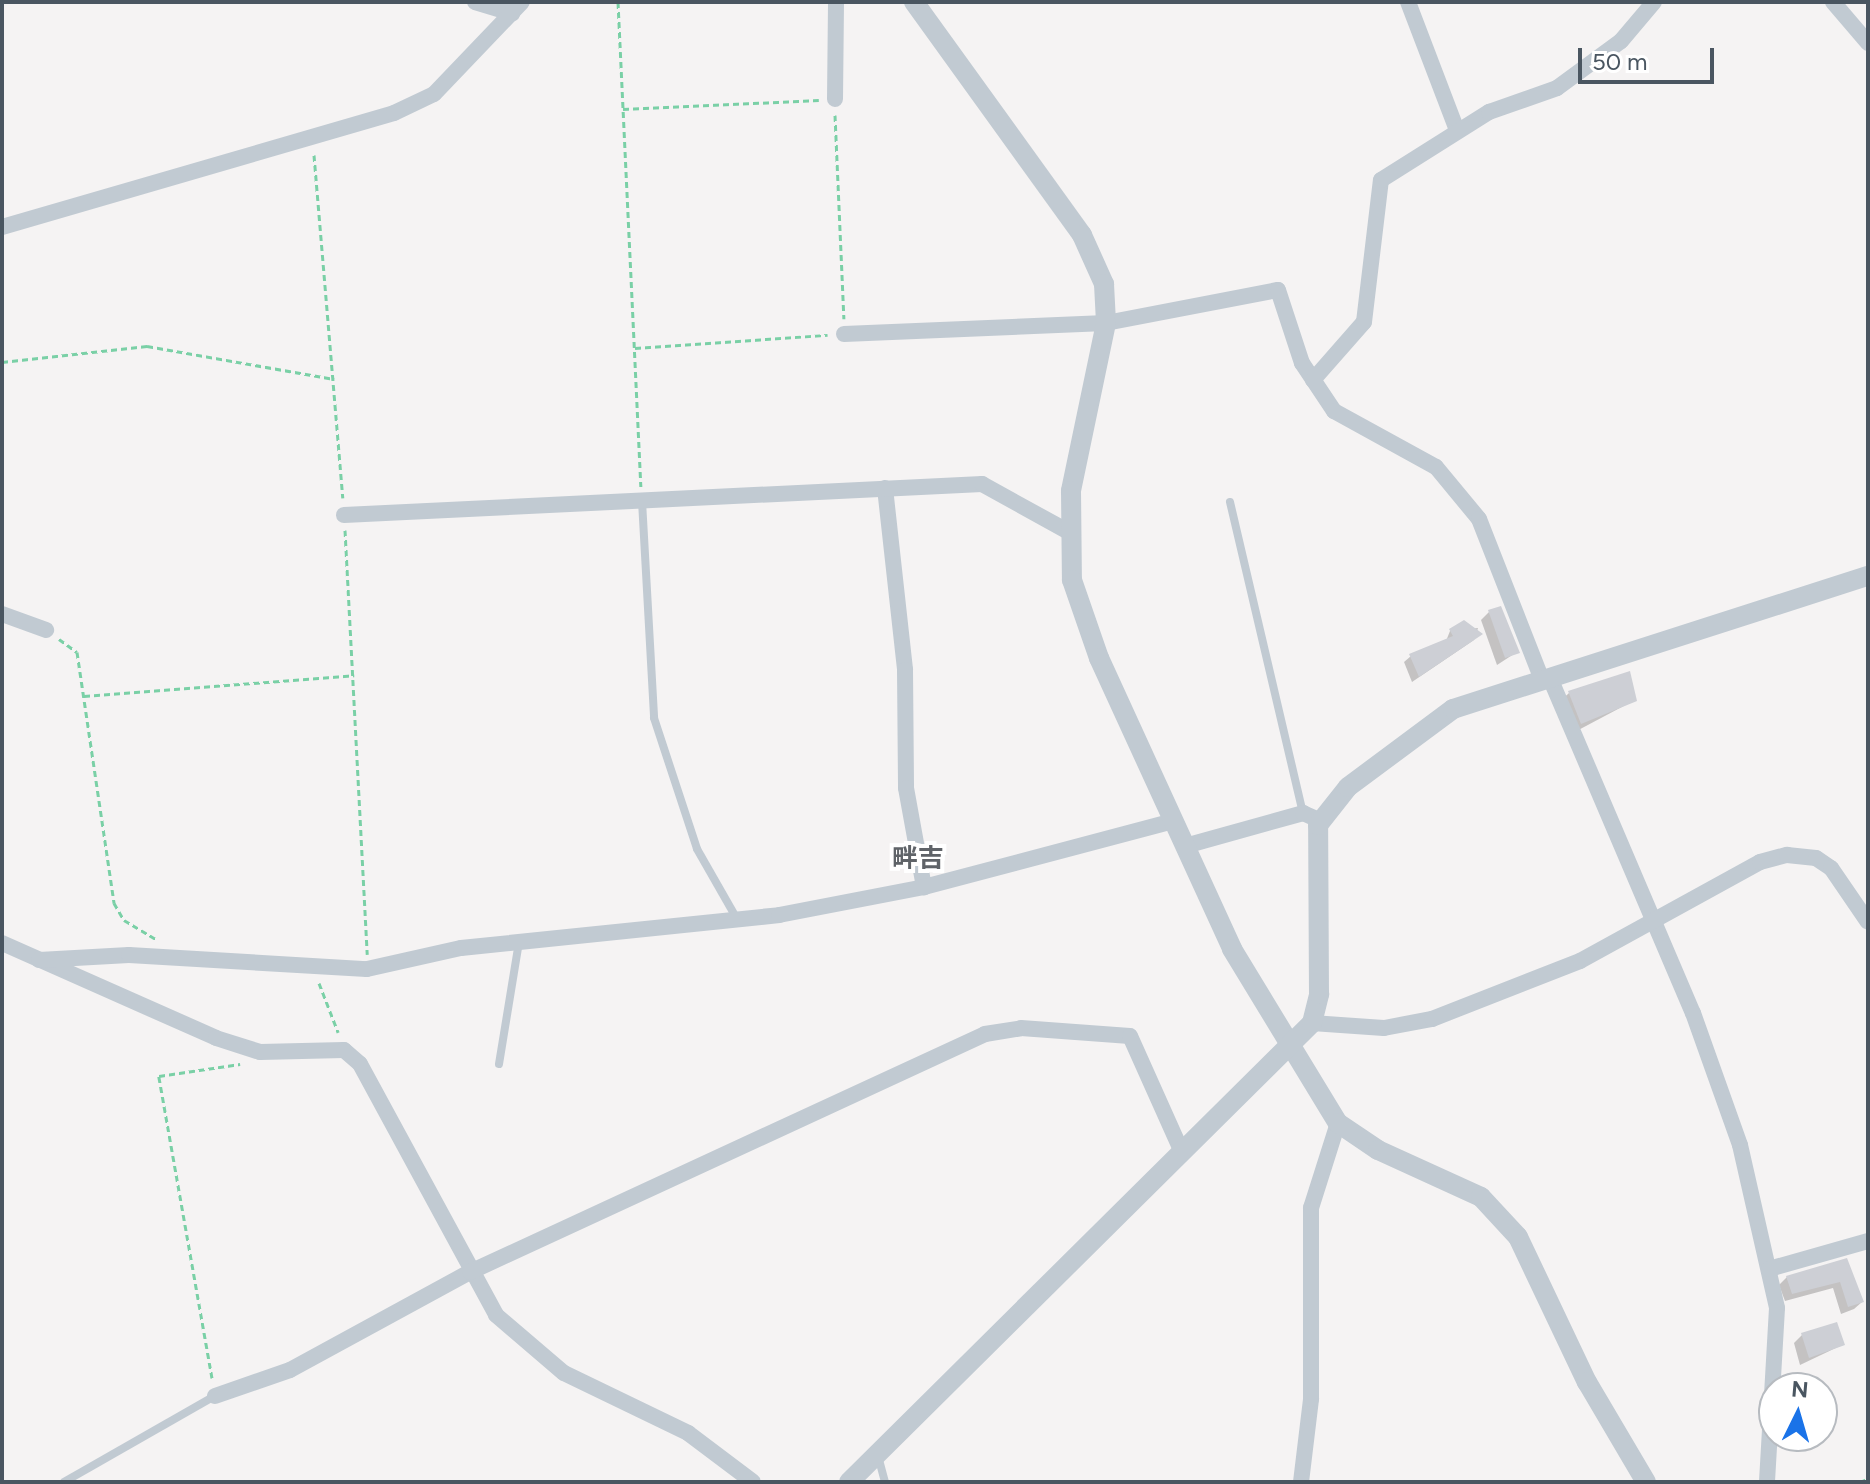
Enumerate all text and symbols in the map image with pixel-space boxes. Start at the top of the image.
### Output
scale bar [1582,32,1718,82]
text: 50 m [1592,47,1648,76]
district label: 畔吉 [892,843,944,875]
north arrow [1758,1372,1838,1452]
text: N [1790,1375,1810,1404]

